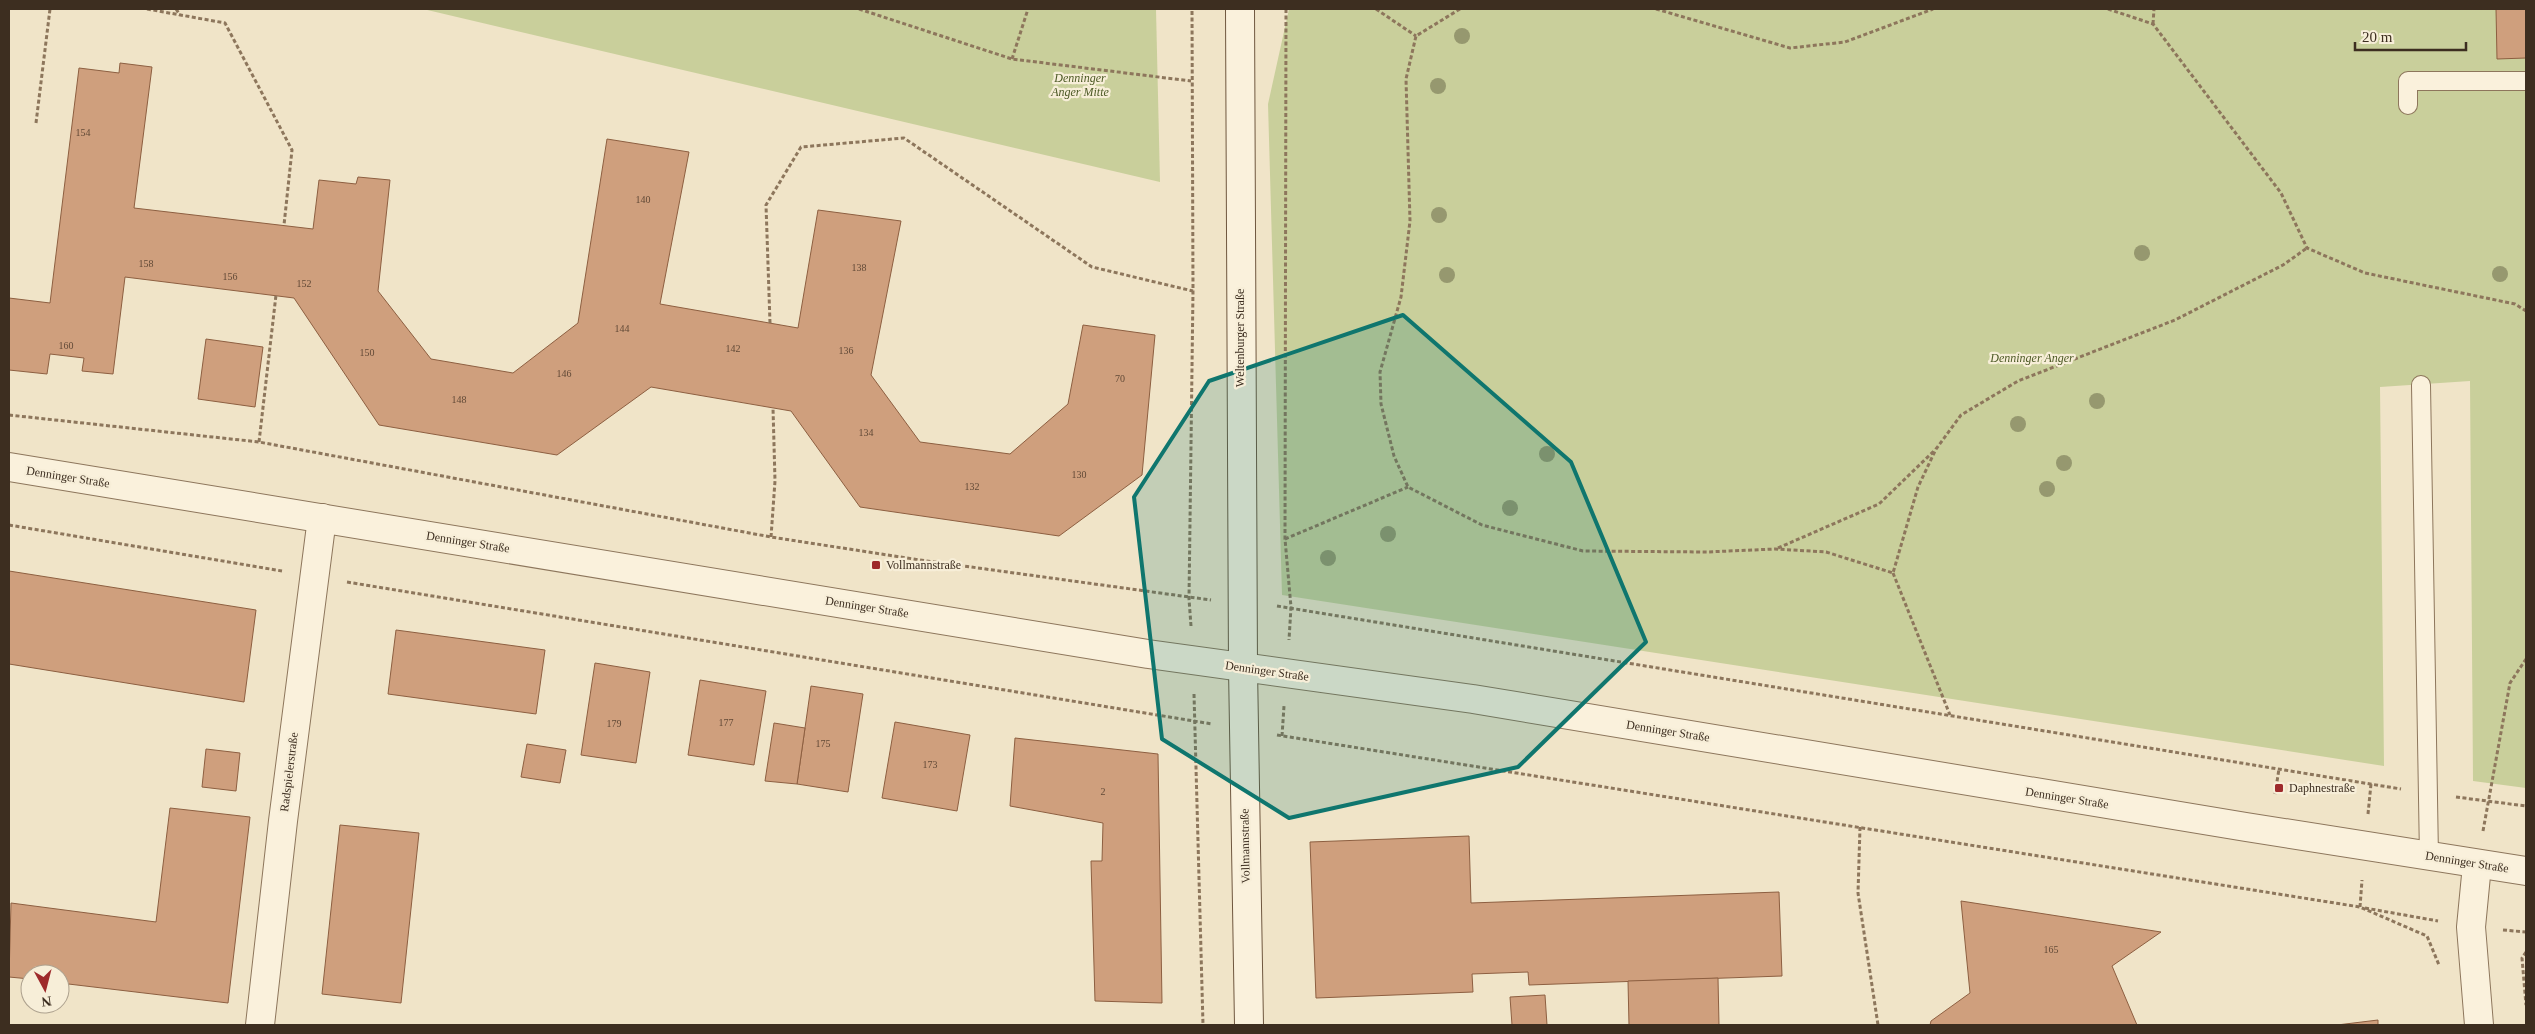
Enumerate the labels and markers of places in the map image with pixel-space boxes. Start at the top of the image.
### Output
place label: Vollmannstraße [886,558,961,572]
marker: Vollmannstraße [870,559,882,571]
place label: Daphnestraße [2289,781,2355,795]
marker: Daphnestraße [2273,782,2285,794]

